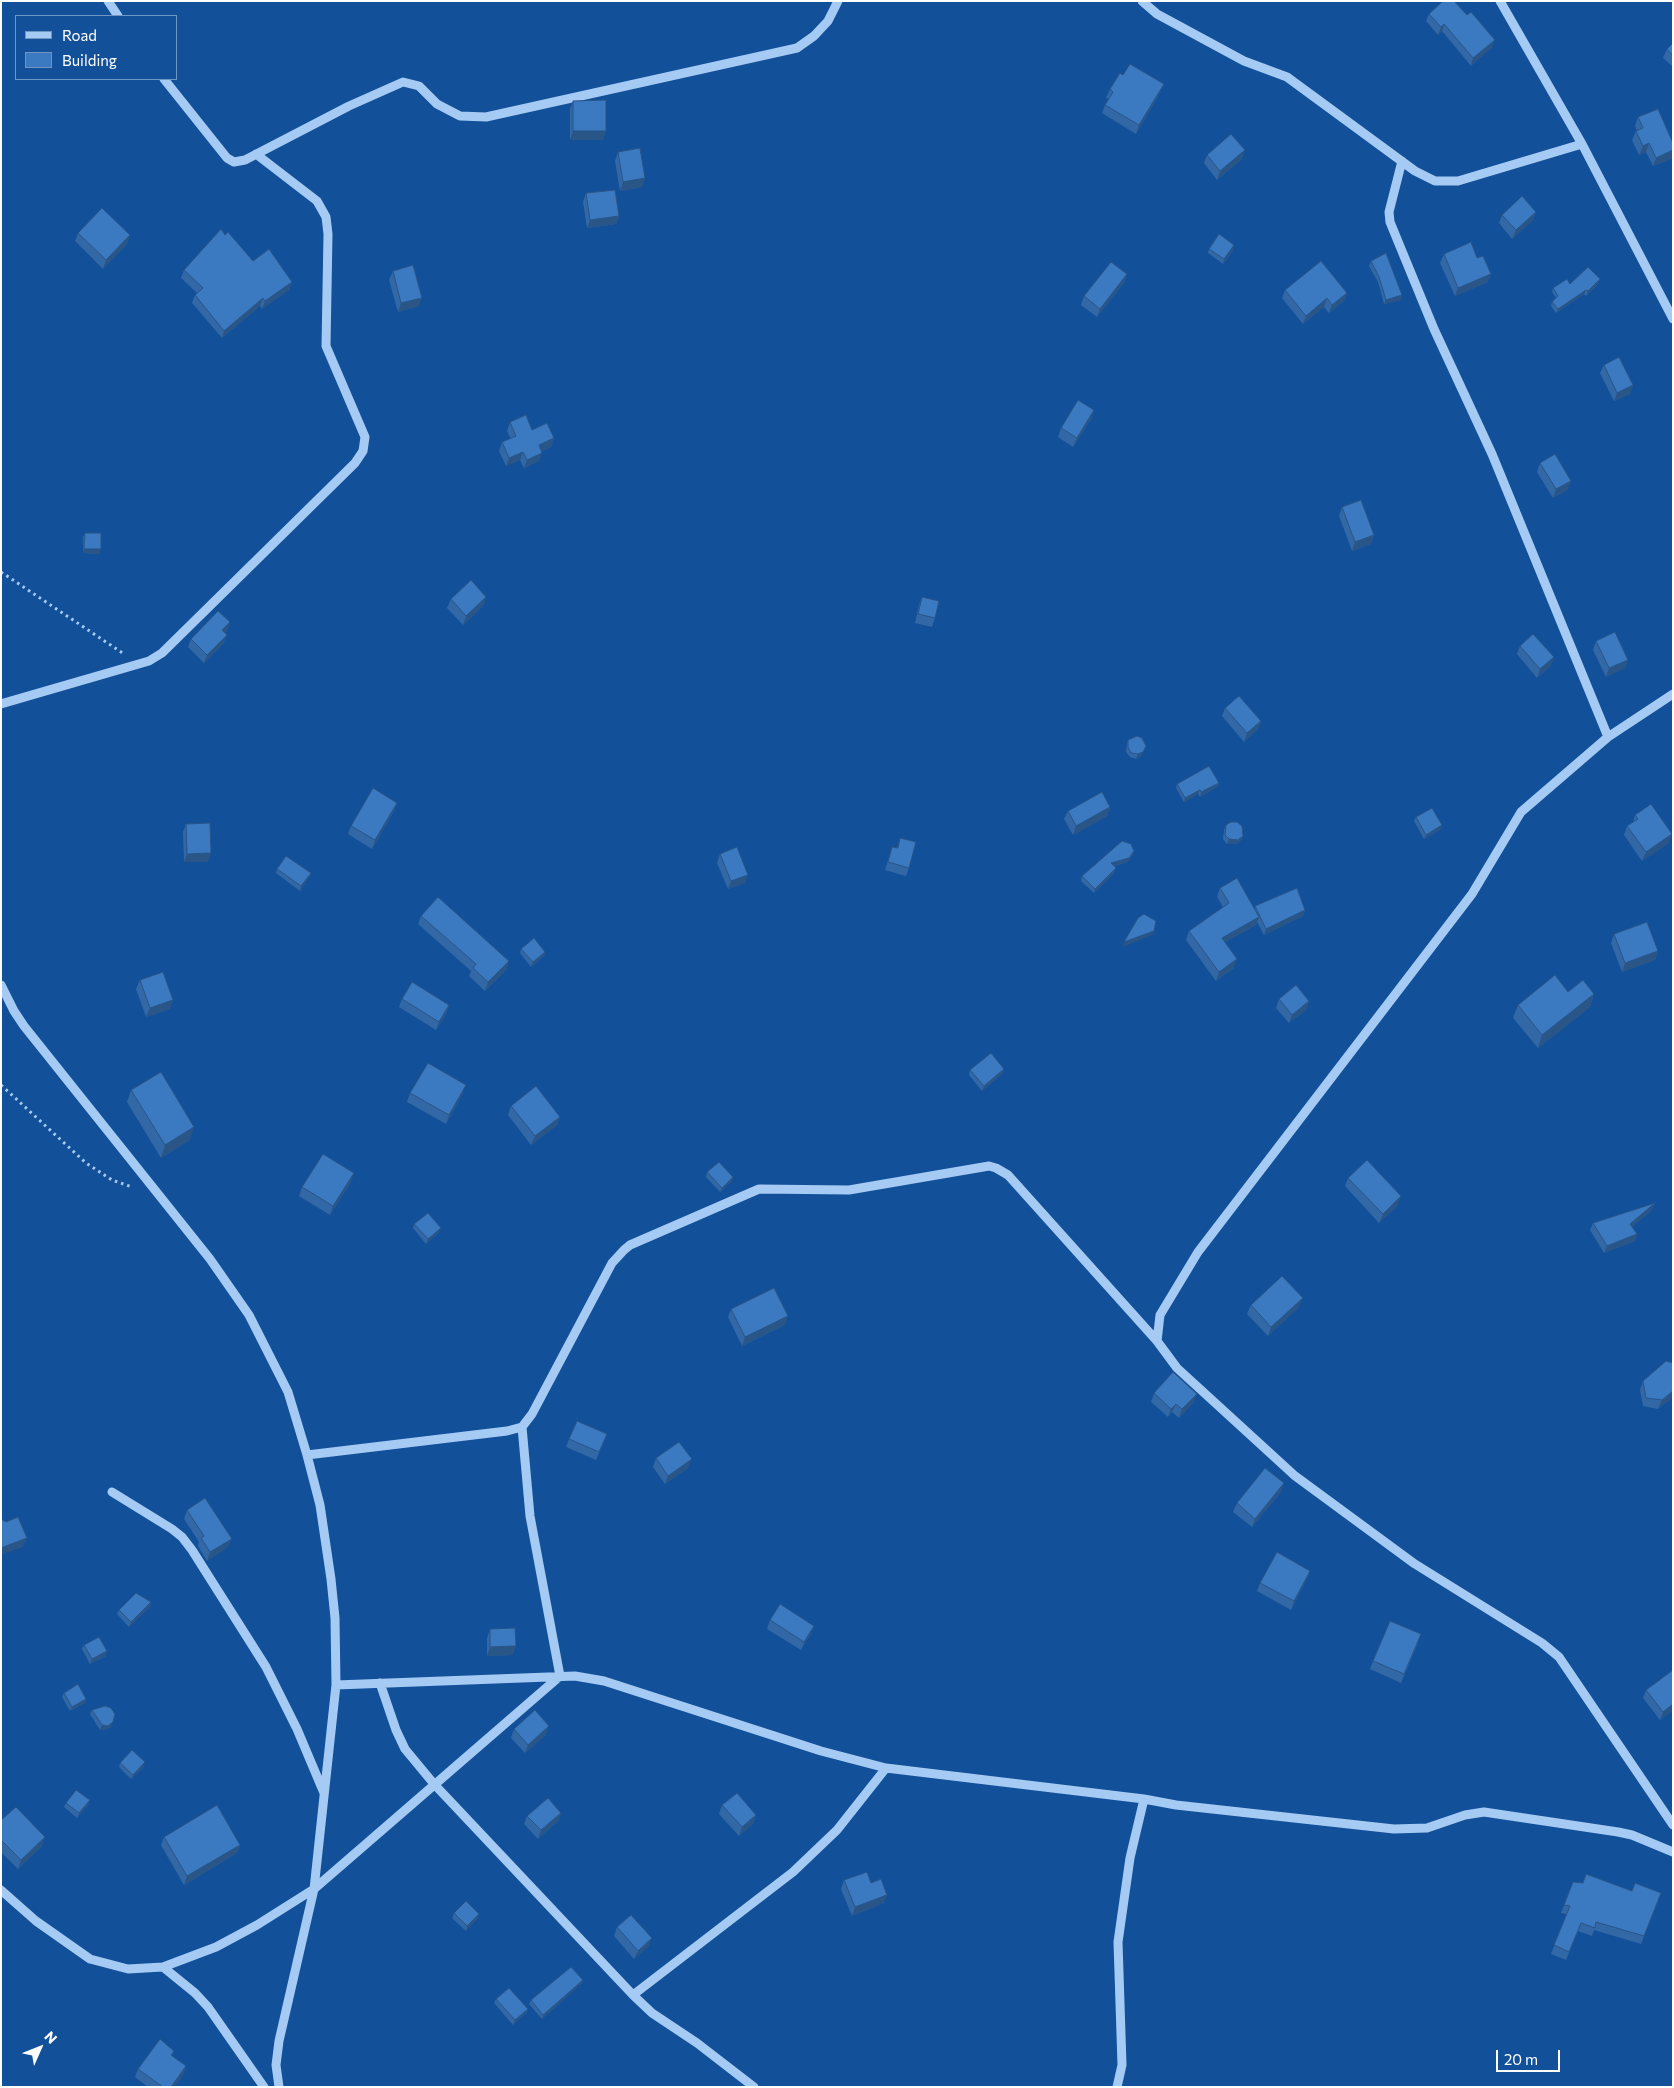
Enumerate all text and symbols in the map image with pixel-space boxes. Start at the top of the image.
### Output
legend [15,15,178,80]
text: Road [62,26,97,44]
text: Building [62,51,117,69]
north arrow [15,2023,65,2073]
text: N [41,2028,61,2047]
scale bar [1499,2040,1563,2072]
text: 20 m [1504,2050,1538,2068]

